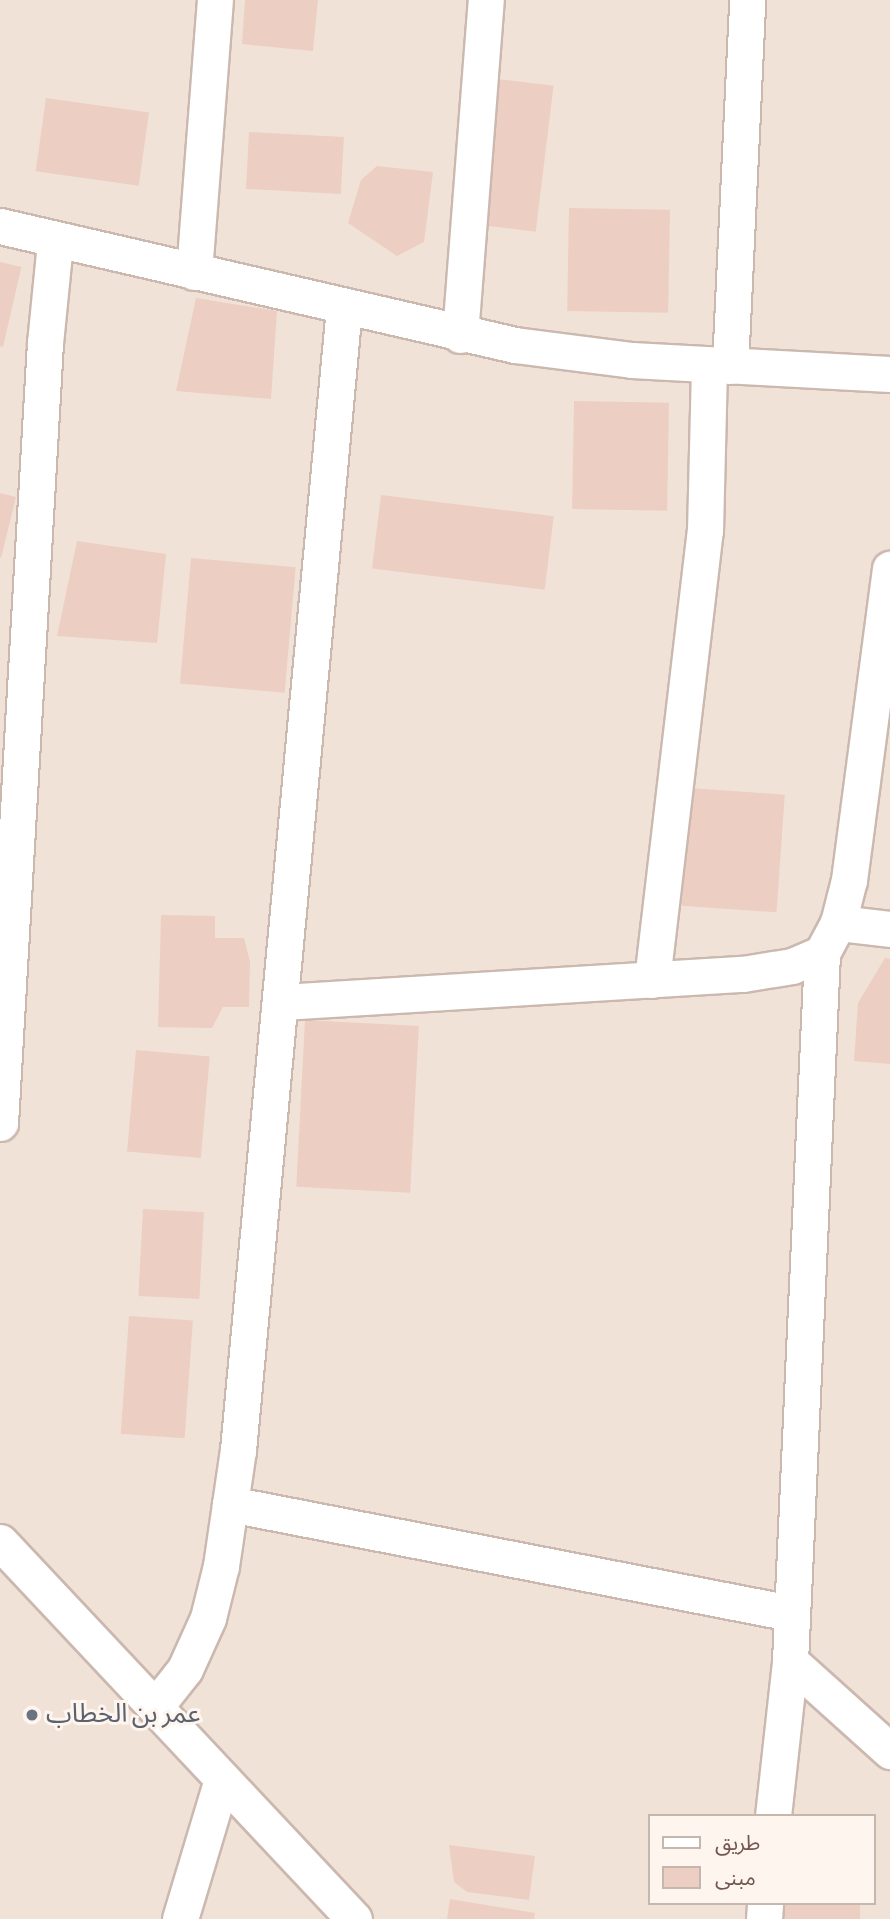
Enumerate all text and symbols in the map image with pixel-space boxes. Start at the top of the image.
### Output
place label: عمر بن الخطاب [46,1699,200,1731]
marker: عمر بن الخطاب [24,1707,40,1723]
legend [648,1814,876,1905]
text: طريق [715,1833,760,1854]
text: مبنى [715,1868,756,1889]

